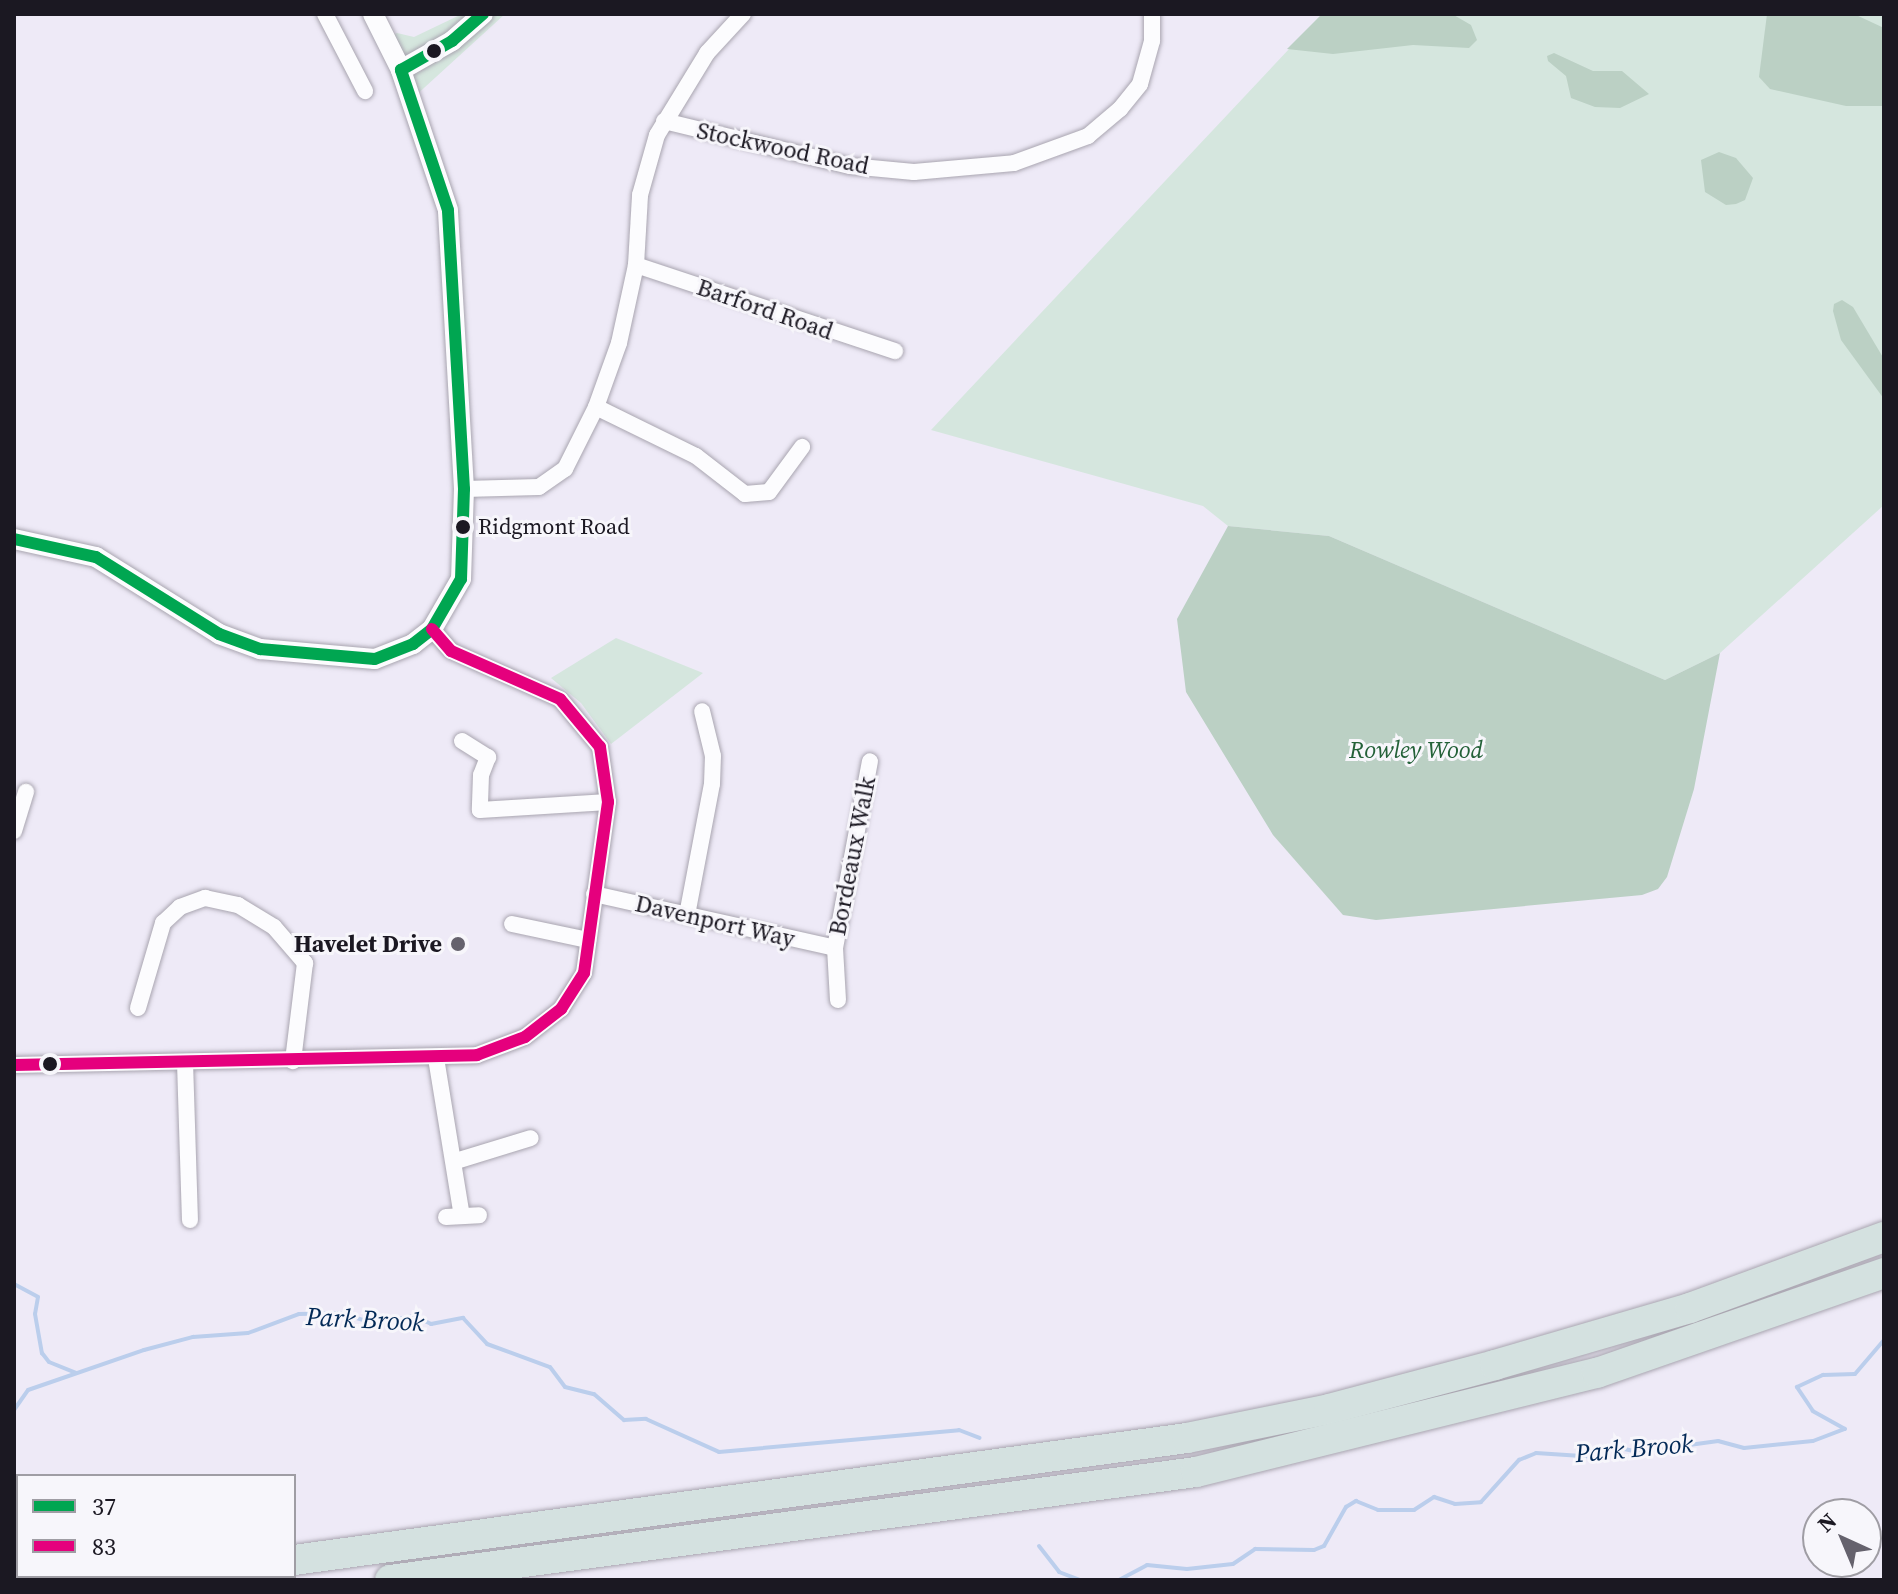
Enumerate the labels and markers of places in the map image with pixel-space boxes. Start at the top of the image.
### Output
unlabelled marker [426,43,442,59]
place label: Ridgmont Road [478,514,630,540]
marker: Ridgmont Road [455,519,471,535]
place label: Havelet Drive [294,930,442,958]
marker: Havelet Drive [449,935,467,953]
unlabelled marker [42,1056,58,1072]

